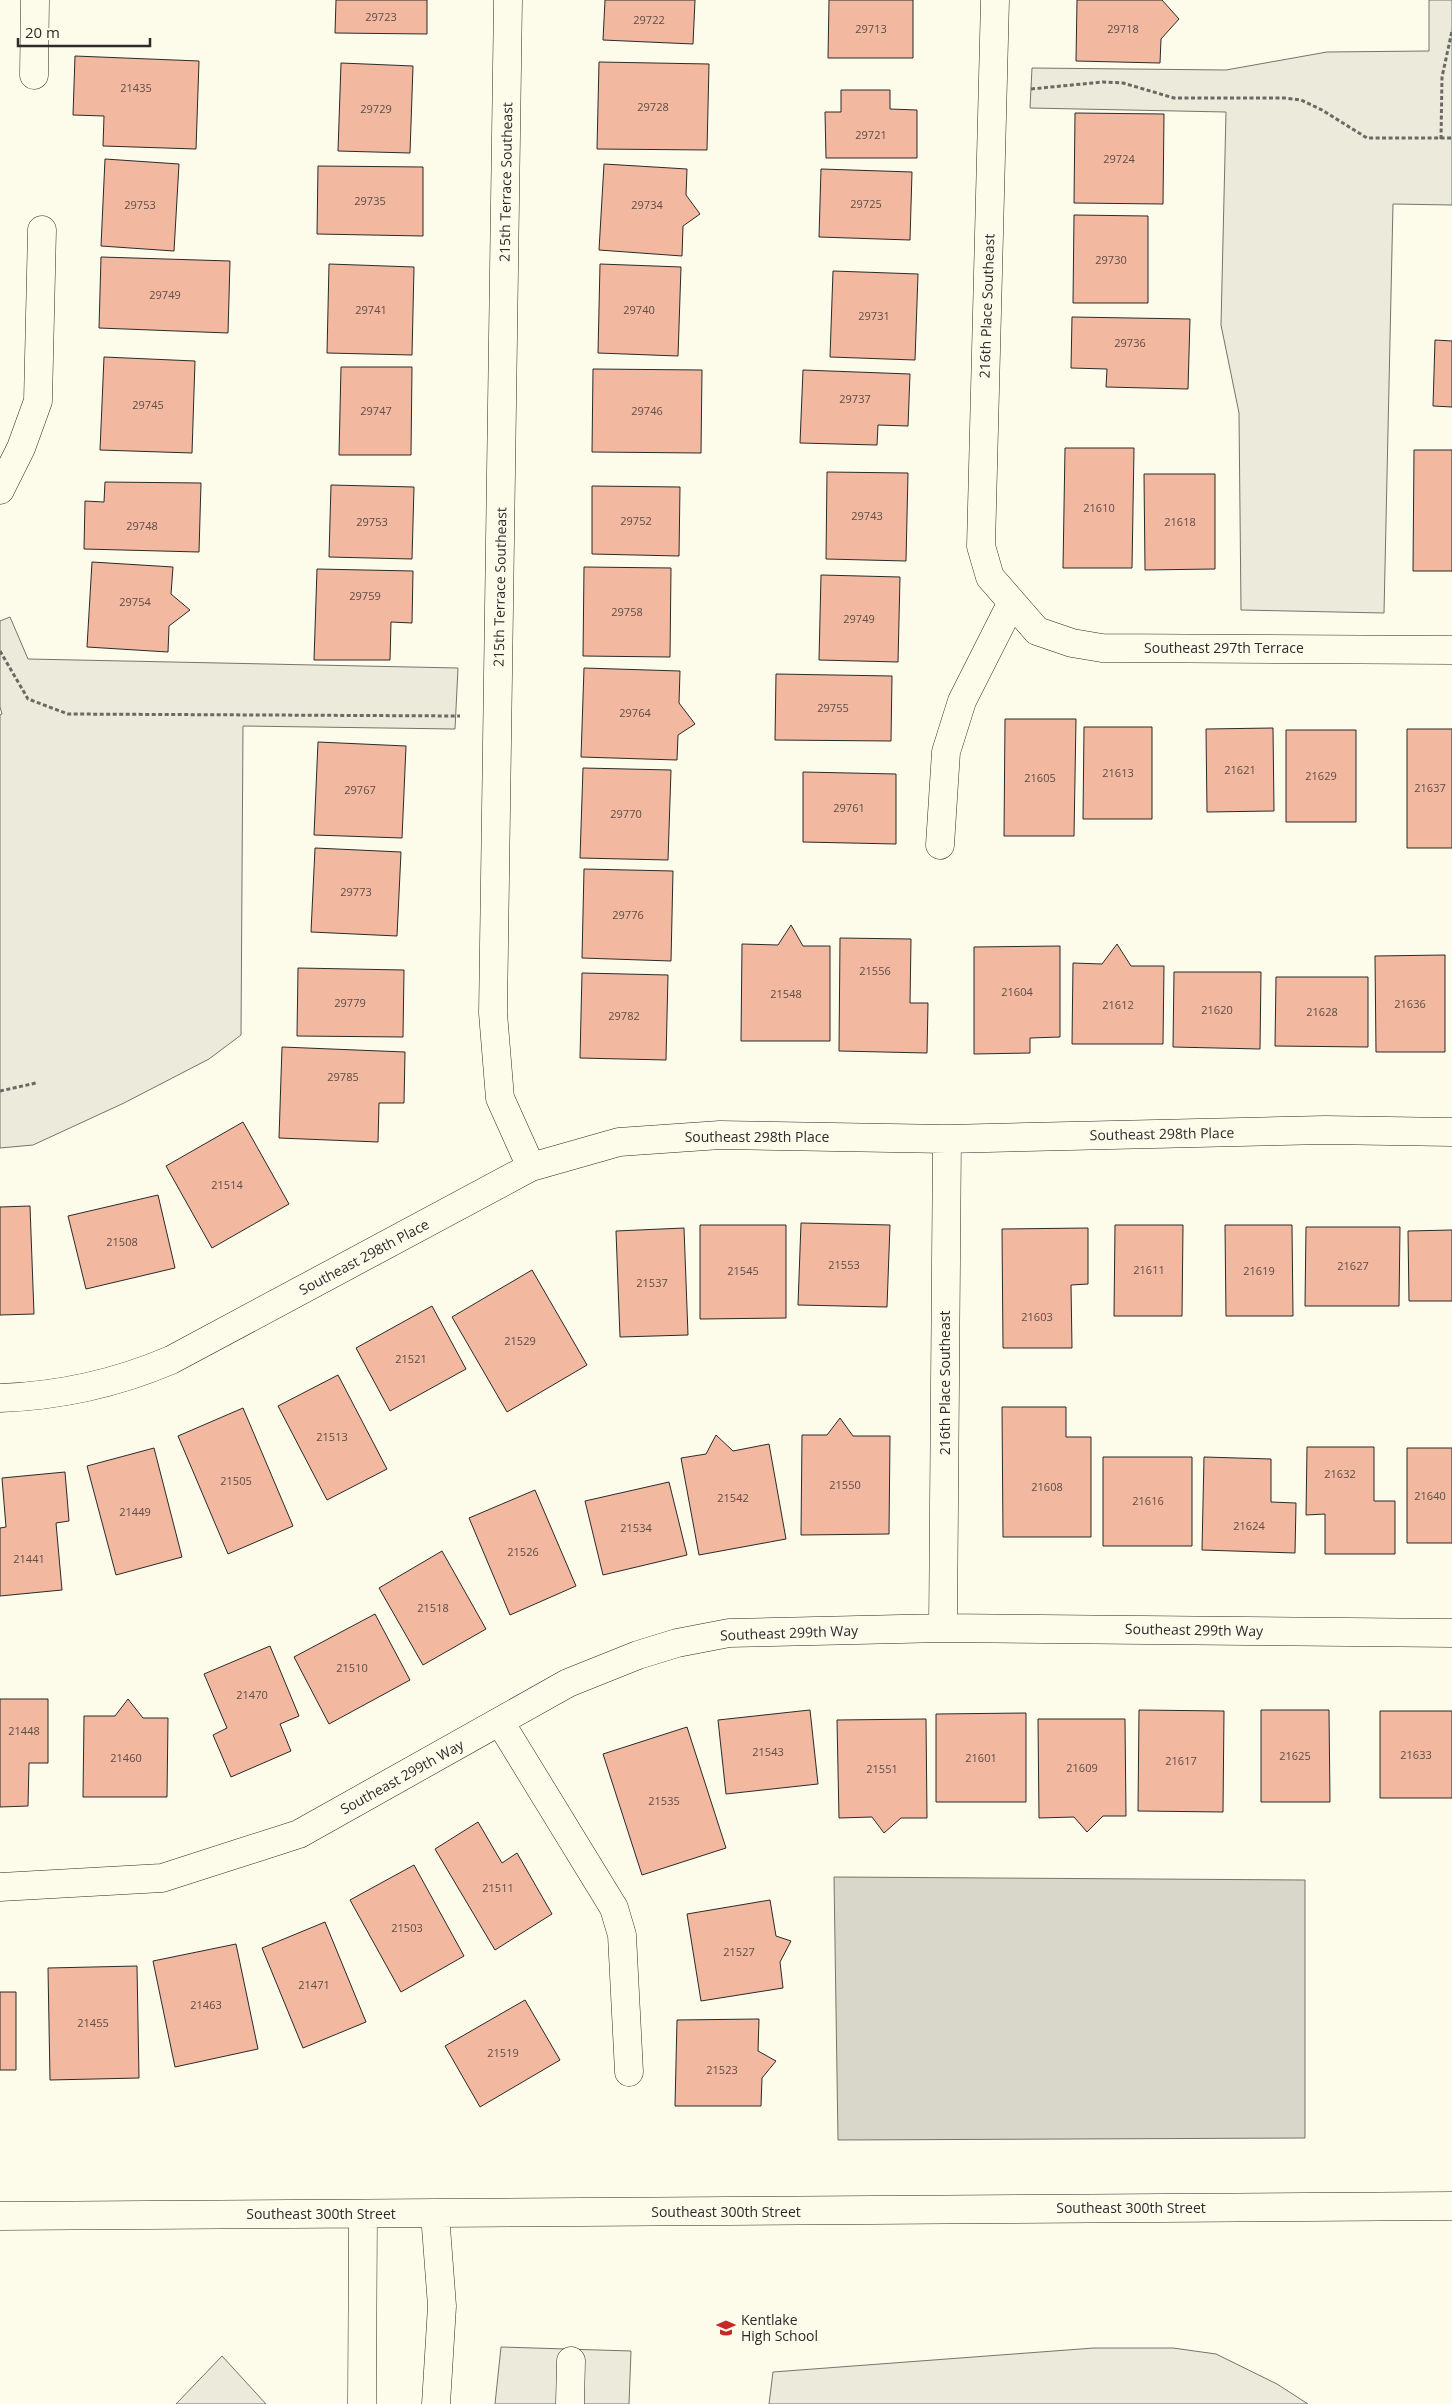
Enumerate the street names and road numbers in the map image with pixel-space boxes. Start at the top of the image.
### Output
street label: 215th Terrace Southeast [495,102,516,262]
street label: 216th Place Southeast [974,233,999,379]
street label: 215th Terrace Southeast [489,507,510,667]
street label: Southeast 297th Terrace [1144,638,1304,657]
street label: Southeast 298th Place [1089,1123,1235,1144]
street label: Southeast 298th Place [685,1127,830,1146]
street label: Southeast 298th Place [295,1214,432,1299]
street label: 216th Place Southeast [935,1311,954,1455]
street label: Southeast 299th Way [1125,1619,1264,1640]
street label: Southeast 299th Way [720,1621,859,1644]
street label: Southeast 299th Way [337,1734,468,1818]
street label: Southeast 300th Street [1056,2198,1206,2217]
street label: Southeast 300th Street [651,2202,801,2221]
street label: Southeast 300th Street [246,2204,396,2223]

